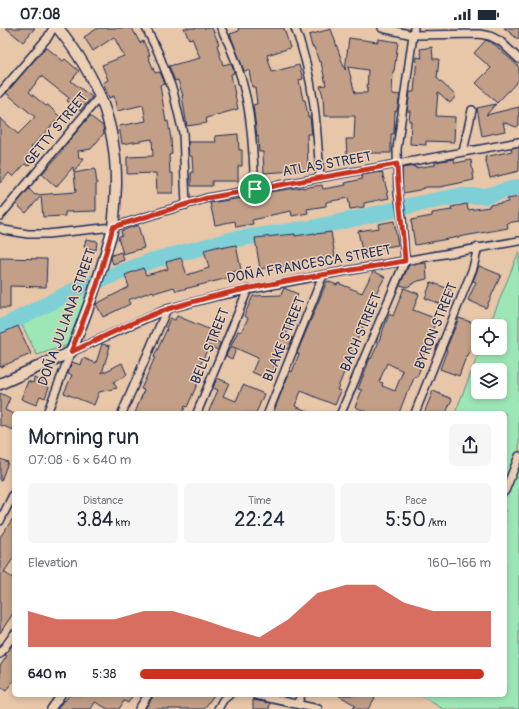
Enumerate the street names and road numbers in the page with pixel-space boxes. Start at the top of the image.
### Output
street label: GETTY STREET [21,89,91,169]
street label: ATLAS STREET [281,148,373,180]
street label: DOÑA FRANCESCA STREET [225,240,393,287]
street label: DOÑA JULIANA STREET [33,245,100,388]
street label: BYRON STREET [411,280,461,372]
street label: BACH STREET [337,290,385,374]
street label: BLAKE STREET [259,294,309,384]
street label: BELL STREET [187,305,233,386]

